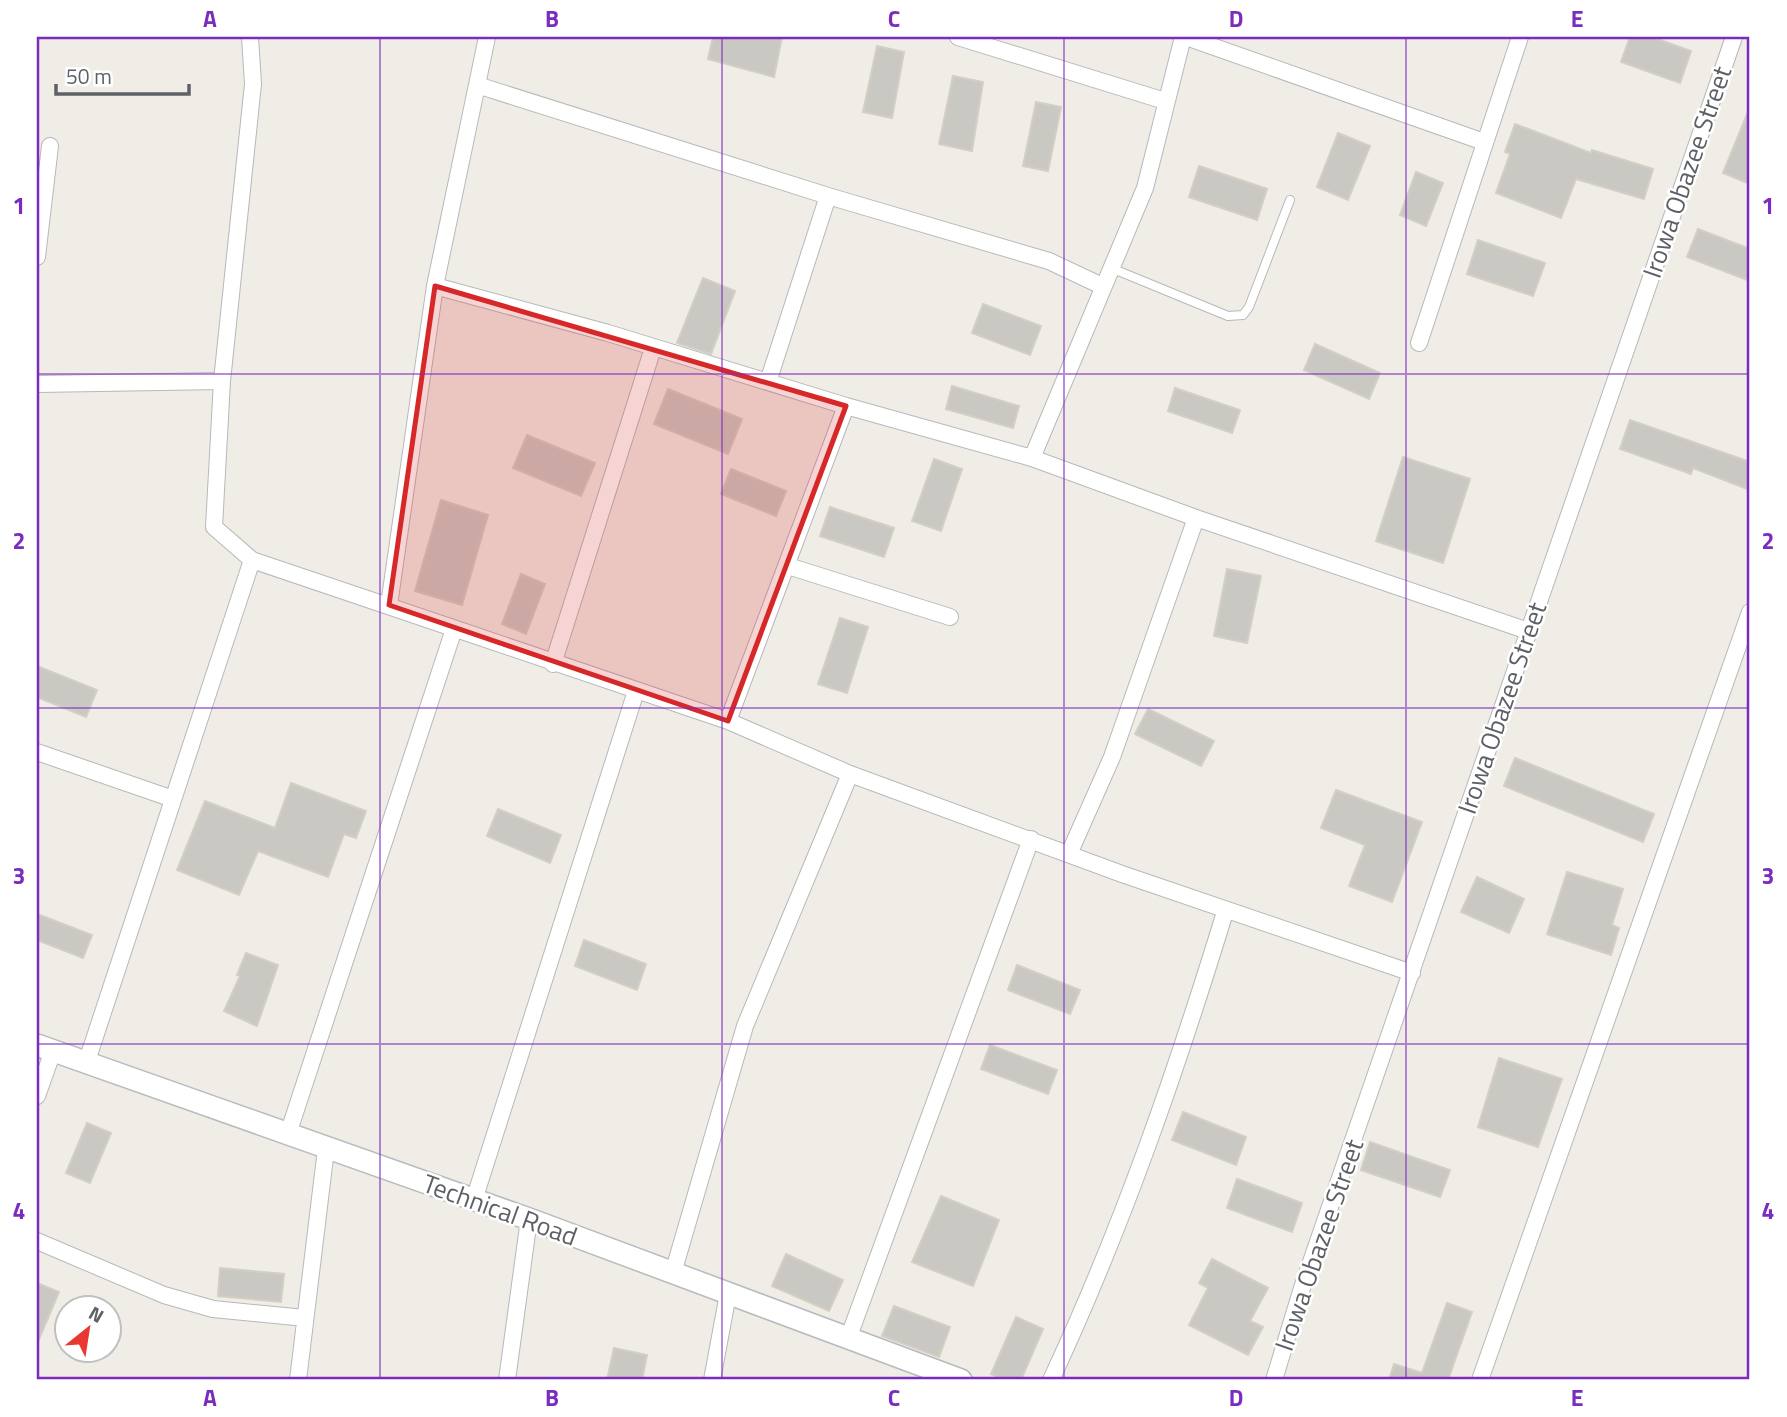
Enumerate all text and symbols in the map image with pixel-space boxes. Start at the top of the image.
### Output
text: A [203,1,217,36]
text: B [545,1,559,36]
text: C [888,1,900,36]
text: D [1229,1,1243,36]
text: E [1571,1,1583,36]
scale bar [56,52,189,96]
text: 50 m [66,60,112,92]
street label: Irowa Obazee Street [1632,61,1741,283]
text: 1 [13,188,25,223]
text: 1 [1762,188,1774,223]
text: 2 [13,523,25,558]
text: 2 [1762,523,1774,558]
street label: Irowa Obazee Street [1447,597,1556,819]
text: 3 [13,858,25,893]
text: 3 [1762,858,1774,893]
street label: Irowa Obazee Street [1264,1134,1373,1356]
street label: Technical Road [417,1164,583,1256]
text: 4 [13,1193,25,1228]
text: 4 [1762,1193,1774,1228]
north arrow [52,1294,122,1364]
text: N [84,1298,110,1330]
text: A [203,1380,217,1415]
text: B [545,1380,559,1415]
text: C [888,1380,900,1415]
text: D [1229,1380,1243,1415]
text: E [1571,1380,1583,1415]

